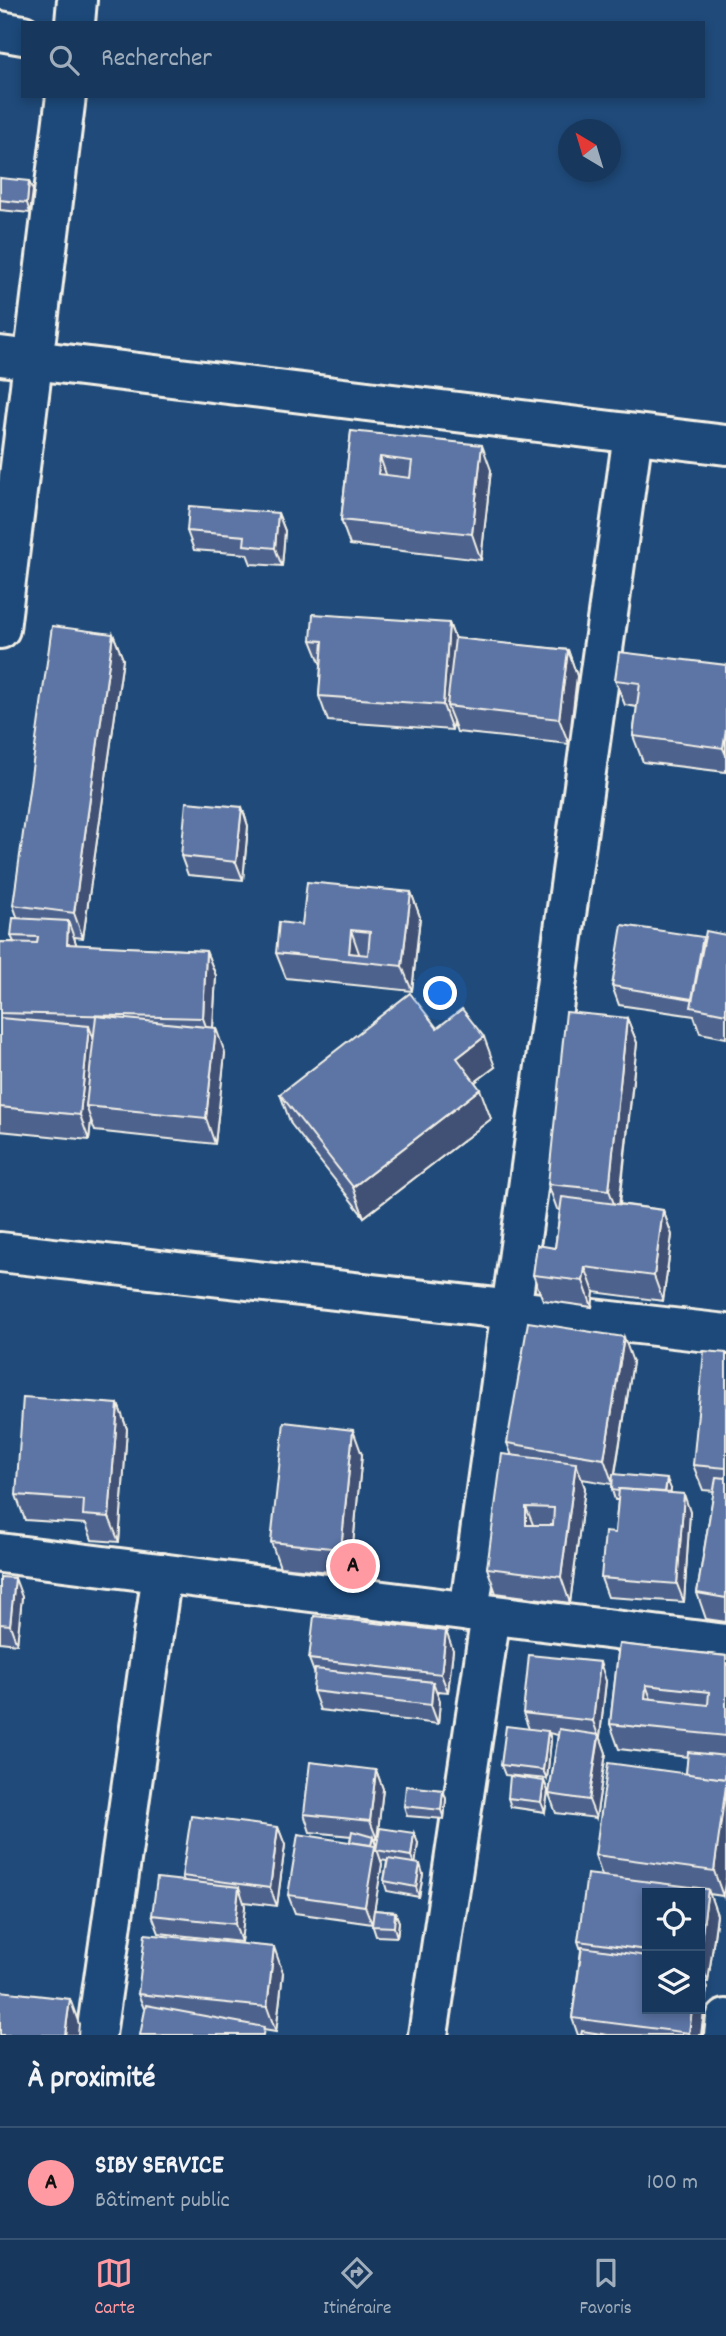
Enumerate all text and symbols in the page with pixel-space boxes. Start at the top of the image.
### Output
search box [21,21,705,98]
icon: search [45,41,83,79]
text: Rechercher [101,41,212,78]
north arrow [558,119,621,182]
your location [423,976,457,1010]
pin: A [330,1540,376,1592]
map controls [642,1888,705,2014]
button: locate [642,1888,705,1951]
button: layers [642,1951,705,2014]
text: À proximité [28,2059,155,2102]
text: SIBY SERVICE [95,2148,223,2185]
text: A [45,2167,57,2200]
text: 100 m [647,2167,698,2200]
text: Bâtiment public [95,2185,230,2218]
tab: Carte [94,2254,135,2323]
tab: Itinéraire [323,2254,391,2323]
tab: Favoris [580,2254,632,2323]

